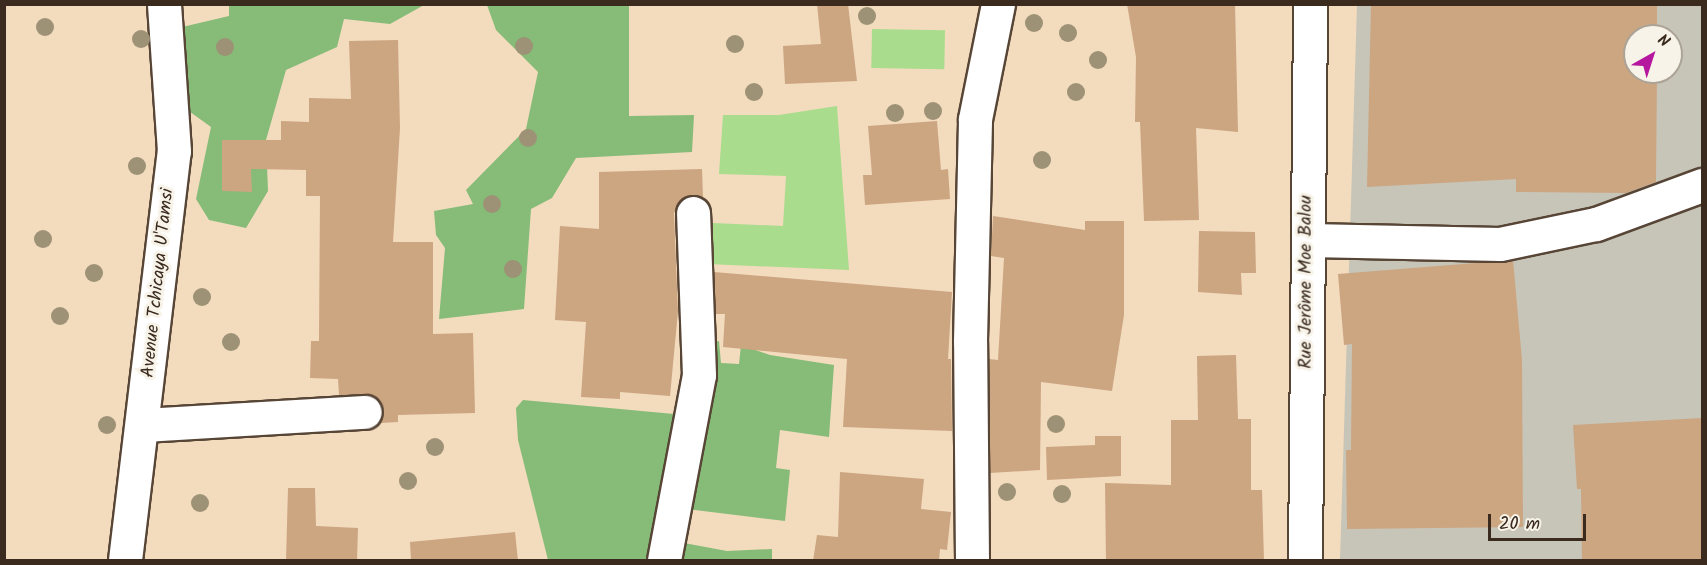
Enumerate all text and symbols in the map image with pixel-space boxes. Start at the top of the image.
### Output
north arrow [1623,24,1683,84]
text: N [1652,28,1675,54]
street label: Avenue Tchicaya U'Tamsi [138,187,180,379]
street label: Rue Jerôme Moe Balou [1296,195,1318,369]
scale bar [1491,502,1588,540]
text: 20 m [1499,510,1540,539]

